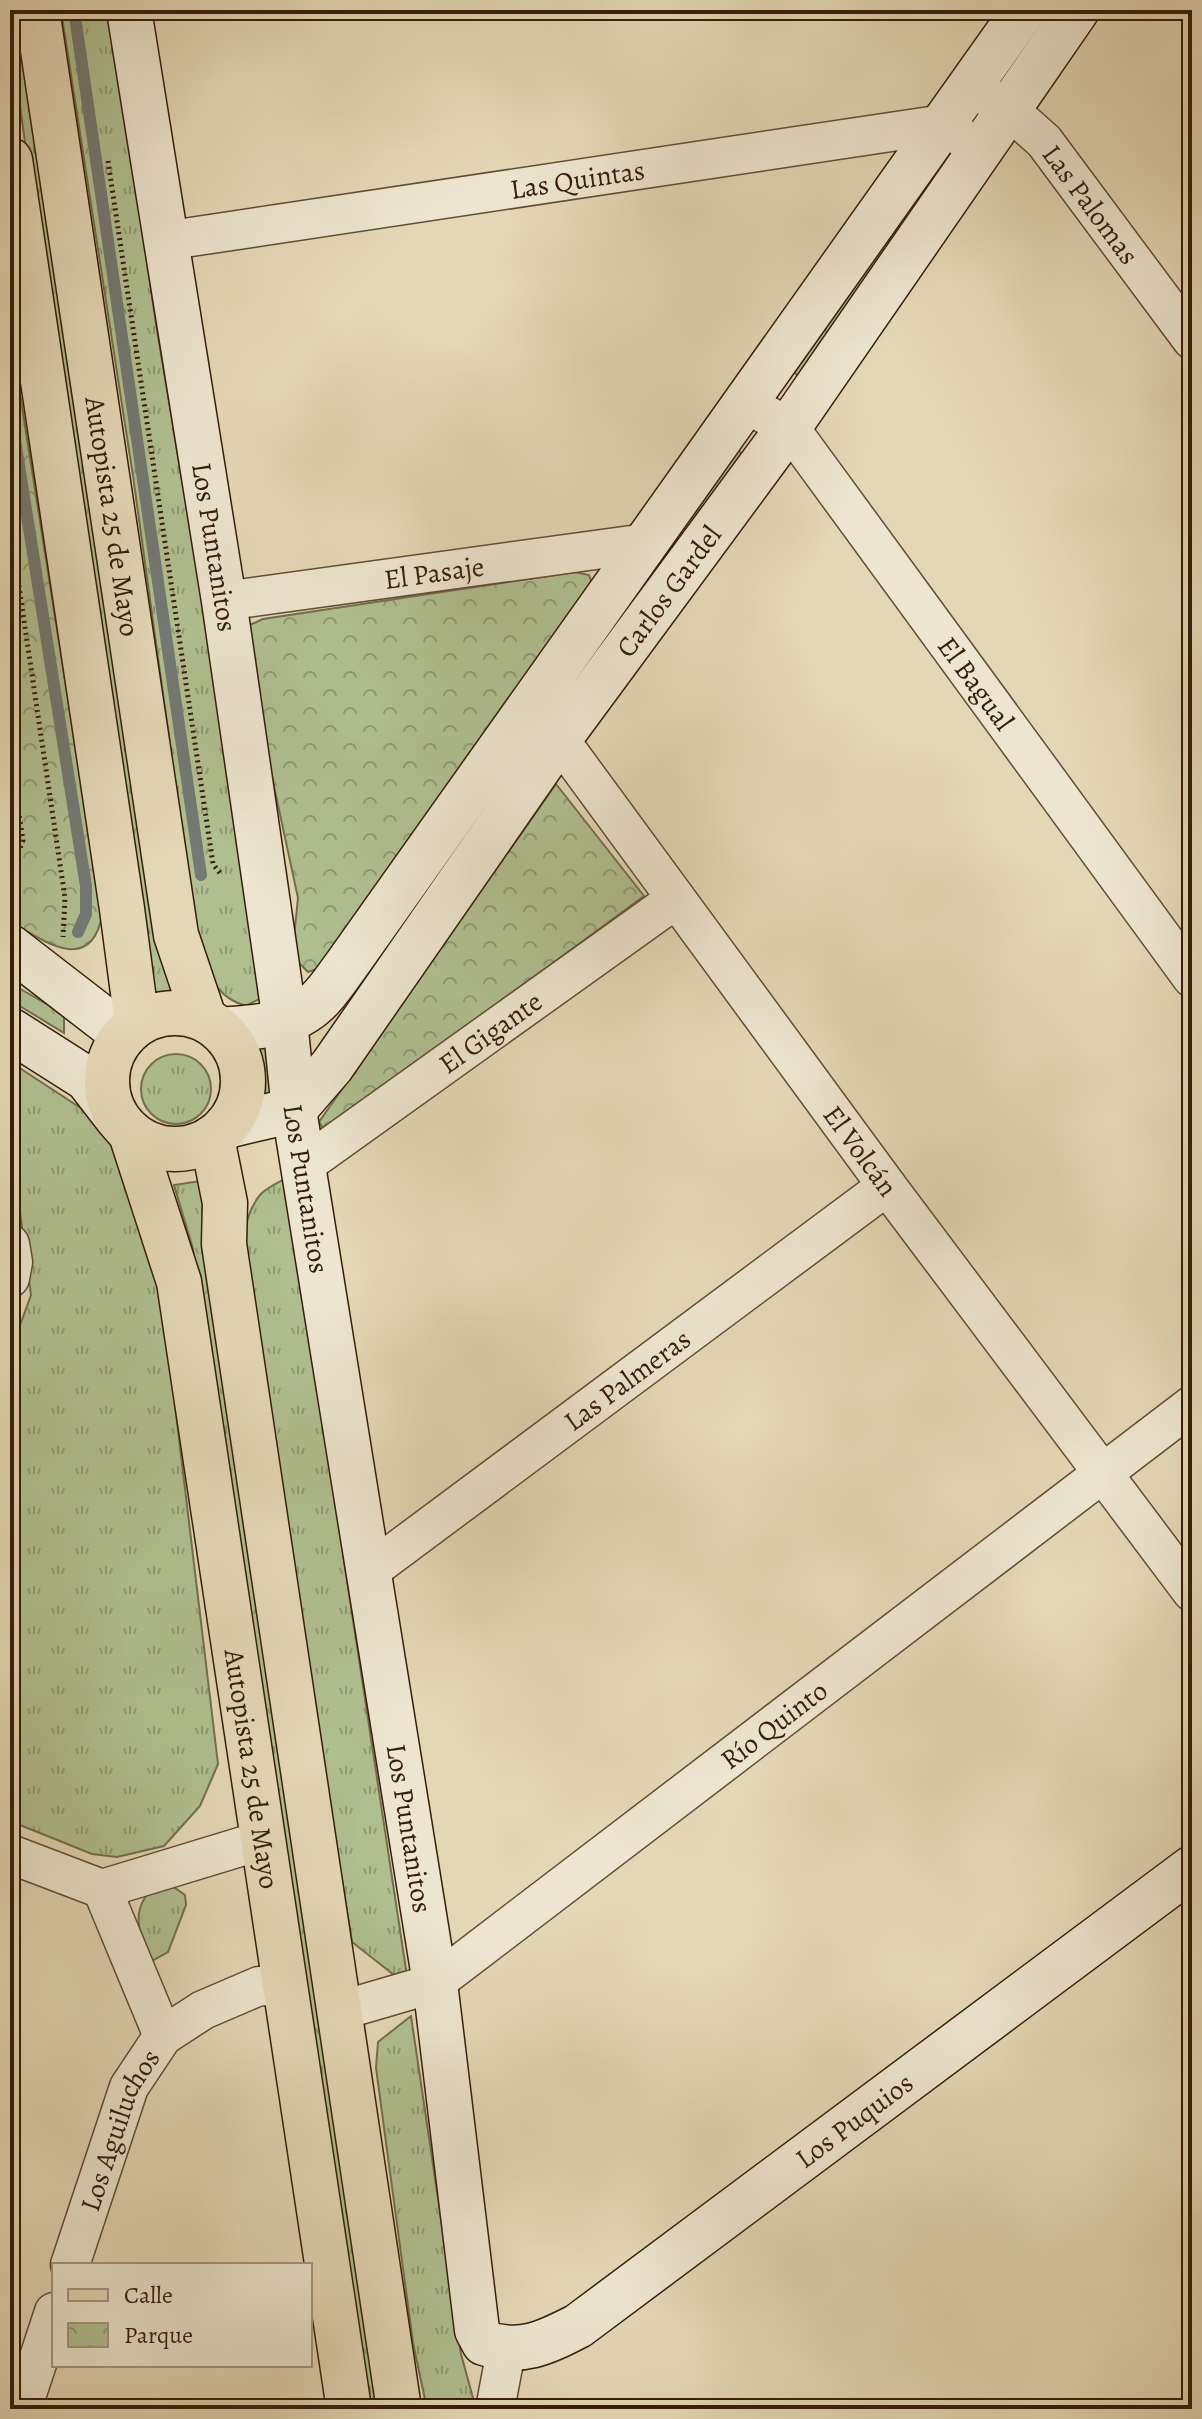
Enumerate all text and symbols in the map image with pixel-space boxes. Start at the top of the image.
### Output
street label: Las Palomas [1033,137,1147,272]
street label: Las Quintas [508,151,647,209]
street label: Autopista 25 de Mayo [75,393,149,639]
street label: Los Puntanitos [182,460,246,634]
street label: Carlos Gardel [608,518,730,665]
street label: El Pasaje [382,547,487,599]
street label: El Bagual [928,629,1023,739]
street label: El Gigante [431,983,550,1083]
street label: El Volcán [814,1098,906,1205]
street label: Los Puntanitos [273,1101,338,1276]
street label: Las Palmeras [556,1320,699,1440]
street label: Autopista 25 de Mayo [214,1646,288,1892]
street label: Río Quinto [713,1672,836,1778]
street label: Los Puntanitos [377,1741,441,1916]
street label: Los Aguiluchos [71,2041,169,2216]
street label: Los Puquios [788,2064,921,2178]
legend [52,2263,312,2367]
text: Calle [124,2279,173,2311]
text: Parque [124,2319,193,2351]

